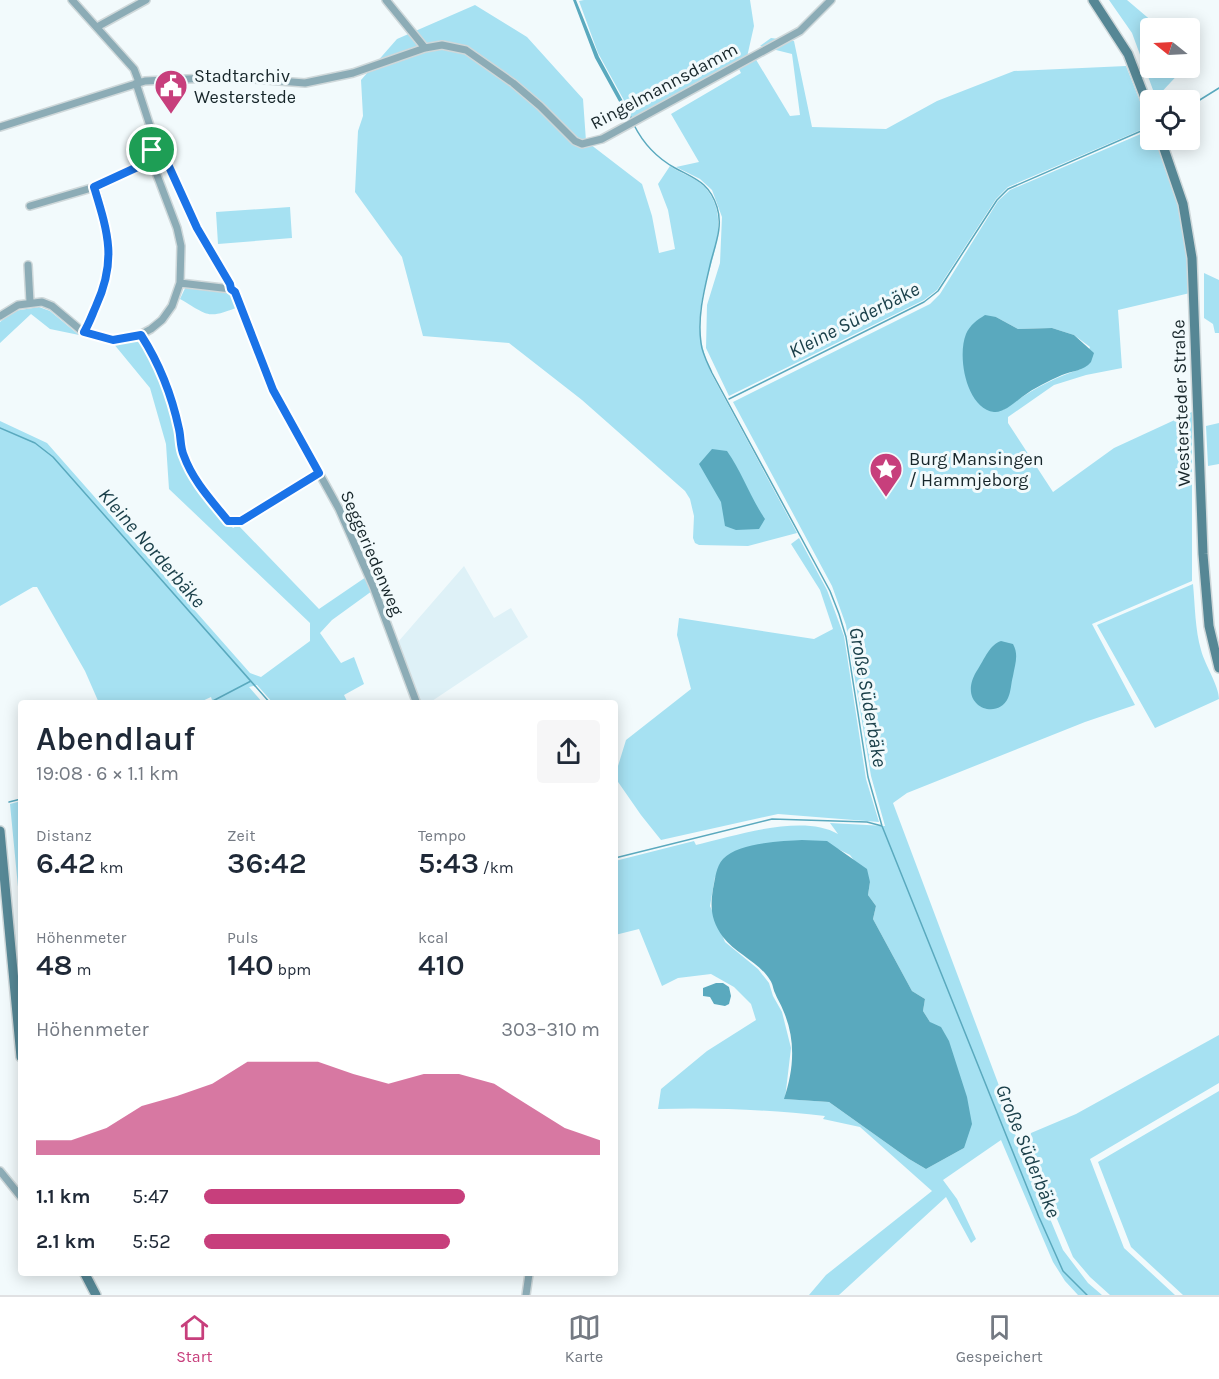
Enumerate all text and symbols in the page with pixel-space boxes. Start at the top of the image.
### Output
north arrow [1140,18,1200,78]
map controls [1140,18,1200,150]
street label: Ringelmannsdamm [586,38,742,134]
place label: Stadtarchiv Westerstede [194,65,296,108]
public building icon: Stadtarchiv Westerstede [153,68,189,115]
button: locate [1140,90,1200,150]
pin [126,124,177,175]
icon: arrive [135,133,168,166]
water label: Kleine Süderbäke [785,277,923,363]
street label: Westersteder Straße [1167,319,1195,487]
place label: Burg Mansingen / Hammjeborg [909,448,1044,491]
place icon: Burg Mansingen / Hammjeborg [868,451,904,498]
water label: Kleine Norderbäke [94,484,210,612]
street label: Seggeriedenweg [336,487,408,619]
water label: Große Süderbäke [844,625,892,769]
text: Abendlauf [36,720,195,758]
button: share [537,720,600,783]
text: 19:08 · 6 × 1.1 km [36,762,179,785]
text: Distanz [36,826,92,845]
text: Zeit [227,826,255,845]
text: Tempo [418,826,466,845]
text: 6.42 [36,845,96,881]
text: 36:42 [227,845,307,881]
text: 5:43 [418,845,479,881]
text: km [96,858,123,877]
text: /km [479,858,514,877]
text: Höhenmeter [36,928,126,947]
text: Puls [227,928,258,947]
text: kcal [418,928,449,947]
text: 48 [36,947,73,983]
text: 140 [227,947,274,983]
text: 410 [418,947,465,983]
text: m [73,960,91,979]
text: bpm [274,960,311,979]
text: Höhenmeter [36,1018,149,1041]
text: 303–310 m [501,1018,600,1041]
water label: Große Süderbäke [991,1081,1065,1221]
text: 1.1 km [36,1185,90,1208]
text: 5:47 [132,1185,168,1208]
text: 2.1 km [36,1230,95,1253]
text: 5:52 [132,1230,171,1253]
tab: Start [176,1311,212,1366]
tab: Karte [565,1311,603,1366]
tab: Gespeichert [956,1311,1043,1366]

